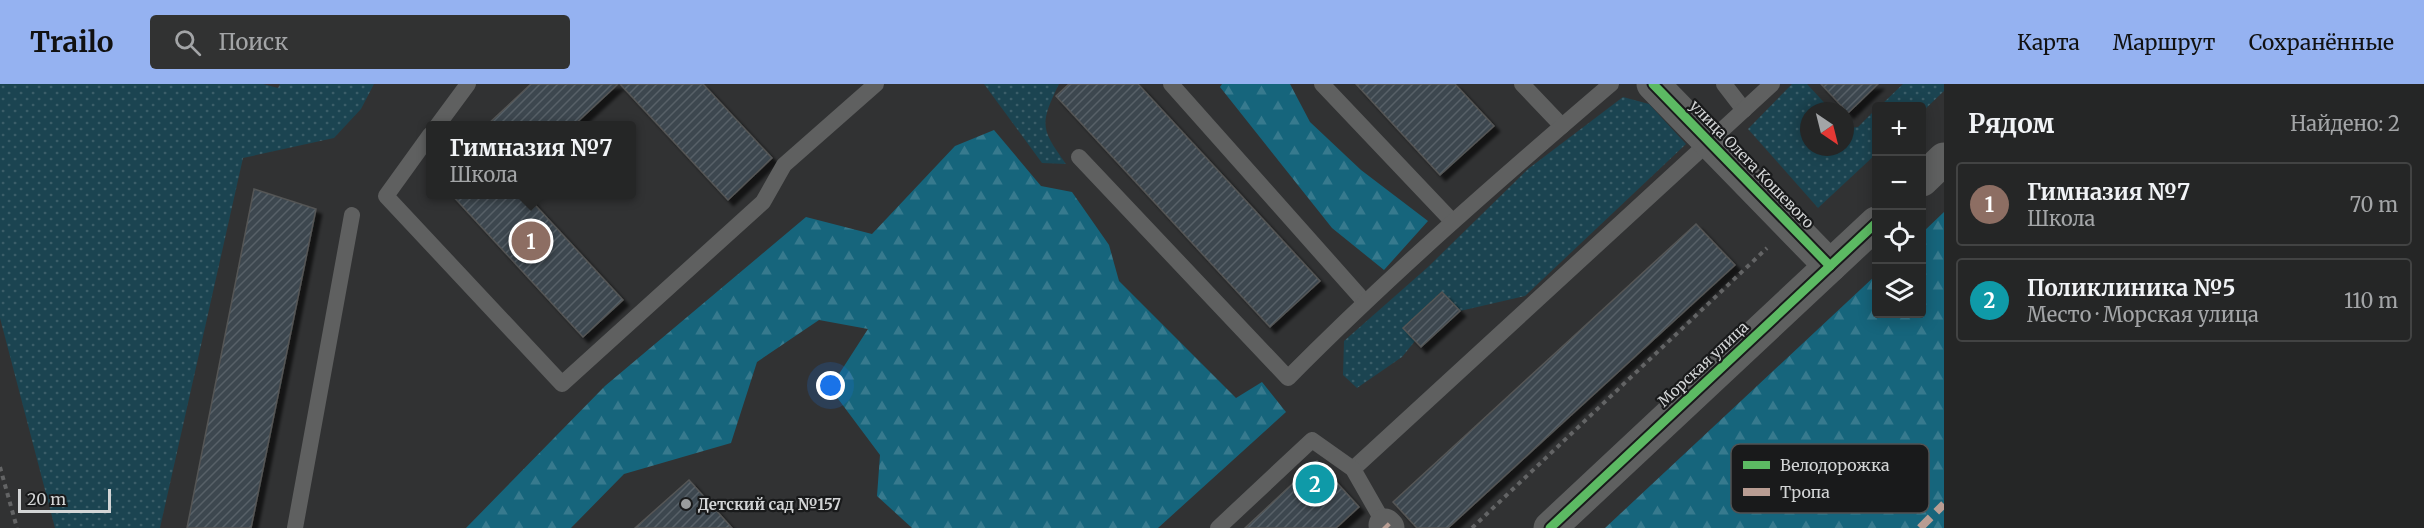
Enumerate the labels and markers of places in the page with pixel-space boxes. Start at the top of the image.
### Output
pin: 1 [512,218,550,264]
pin: 2 [1296,462,1334,506]
place label: Детский сад №157 [698,495,841,514]
marker: Детский сад №157 [679,497,693,511]

